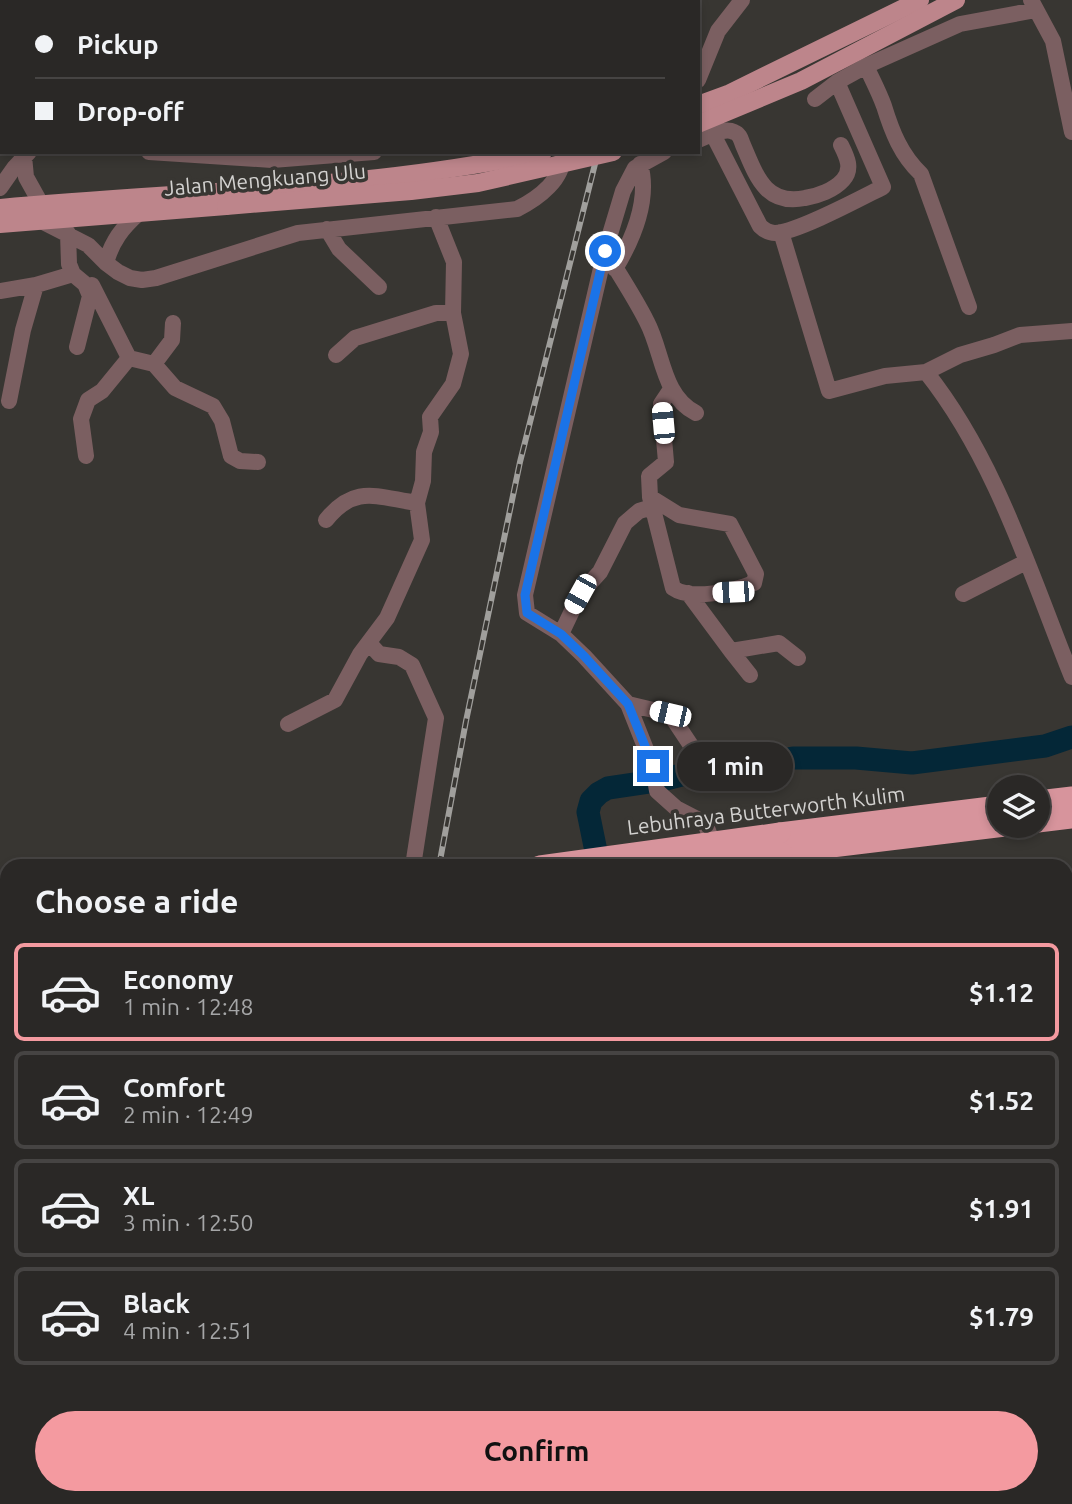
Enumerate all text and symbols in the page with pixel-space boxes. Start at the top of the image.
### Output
text: Pickup [77,30,159,59]
text: Drop-off [77,97,184,126]
street label: Jalan Mengkuang Ulu [163,158,367,200]
route start [589,235,621,267]
car [651,401,676,445]
car [561,571,600,617]
car [712,581,755,603]
car [648,699,693,729]
callout: 1 min [678,742,793,790]
route end [637,750,669,782]
text: 1 min [706,754,764,779]
map controls [987,775,1050,838]
button: layers [987,775,1050,838]
street label: Lebuhraya Butterworth Kulim [626,781,906,839]
text: Choose a ride [35,883,238,919]
icon: car [39,961,102,1024]
text: Economy [123,965,233,994]
text: $1.12 [969,978,1034,1007]
text: 1 min · 12:48 [123,994,254,1019]
icon: car [39,1069,102,1132]
text: Comfort [123,1073,226,1102]
text: $1.52 [969,1086,1034,1115]
text: 2 min · 12:49 [123,1102,254,1127]
icon: car [39,1177,102,1240]
text: XL [123,1181,154,1210]
text: $1.91 [969,1194,1034,1223]
text: 3 min · 12:50 [123,1210,254,1235]
icon: car [39,1285,102,1348]
text: Black [123,1289,190,1318]
text: $1.79 [969,1302,1034,1331]
text: 4 min · 12:51 [123,1318,254,1343]
button: Confirm [35,1411,1038,1491]

